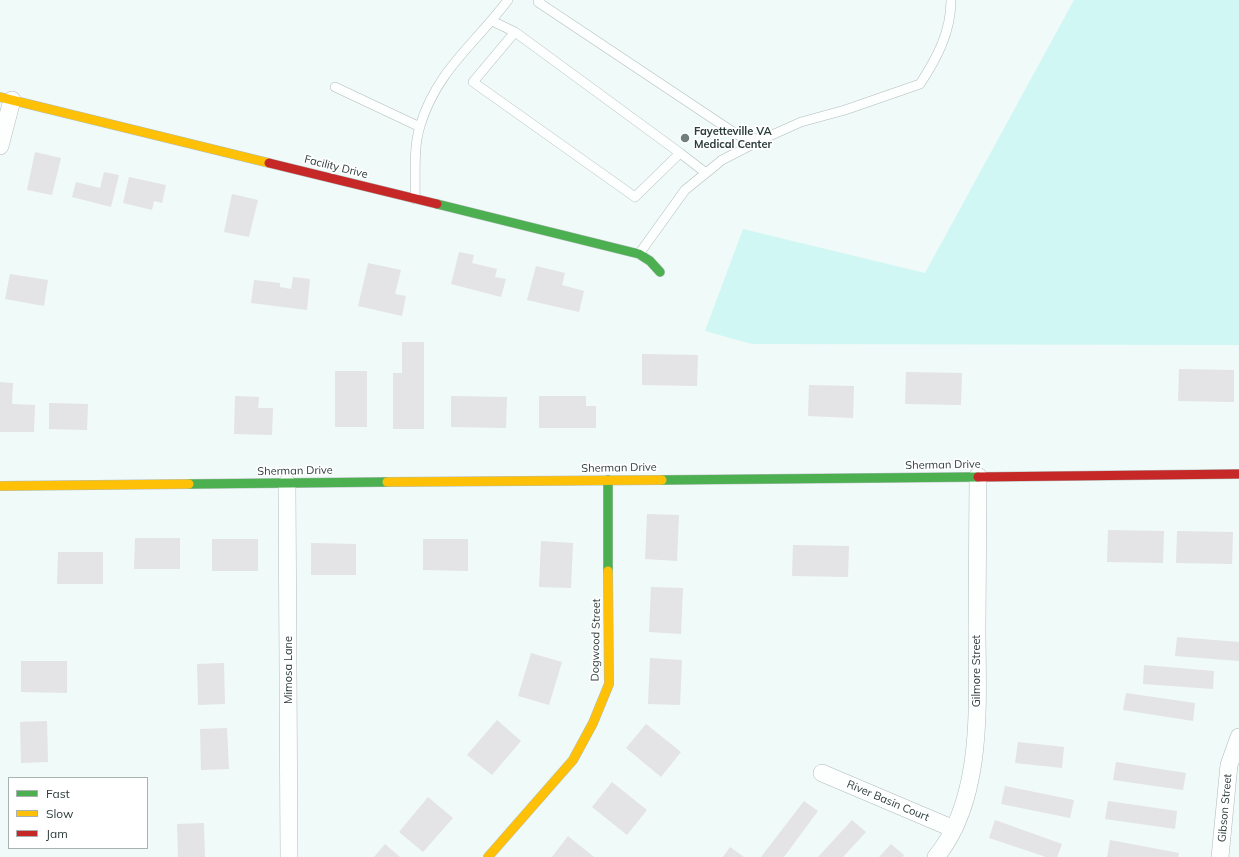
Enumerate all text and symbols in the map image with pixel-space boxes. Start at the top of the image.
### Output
place label: Fayetteville VA Medical Center [694,125,772,151]
marker: Fayetteville VA Medical Center [679,132,691,144]
street label: Facility Drive [303,153,369,181]
street label: Sherman Drive [905,458,981,472]
street label: Sherman Drive [581,461,657,475]
street label: Sherman Drive [257,464,333,478]
street label: Dogwood Street [589,598,603,682]
street label: Gilmore Street [970,635,984,707]
street label: Mimosa Lane [282,636,296,704]
street label: Gibson Street [1215,773,1235,843]
legend [8,777,148,849]
street label: River Basin Court [845,778,931,824]
text: Fast [46,786,70,801]
text: Slow [46,806,74,821]
text: Jam [46,826,68,841]

